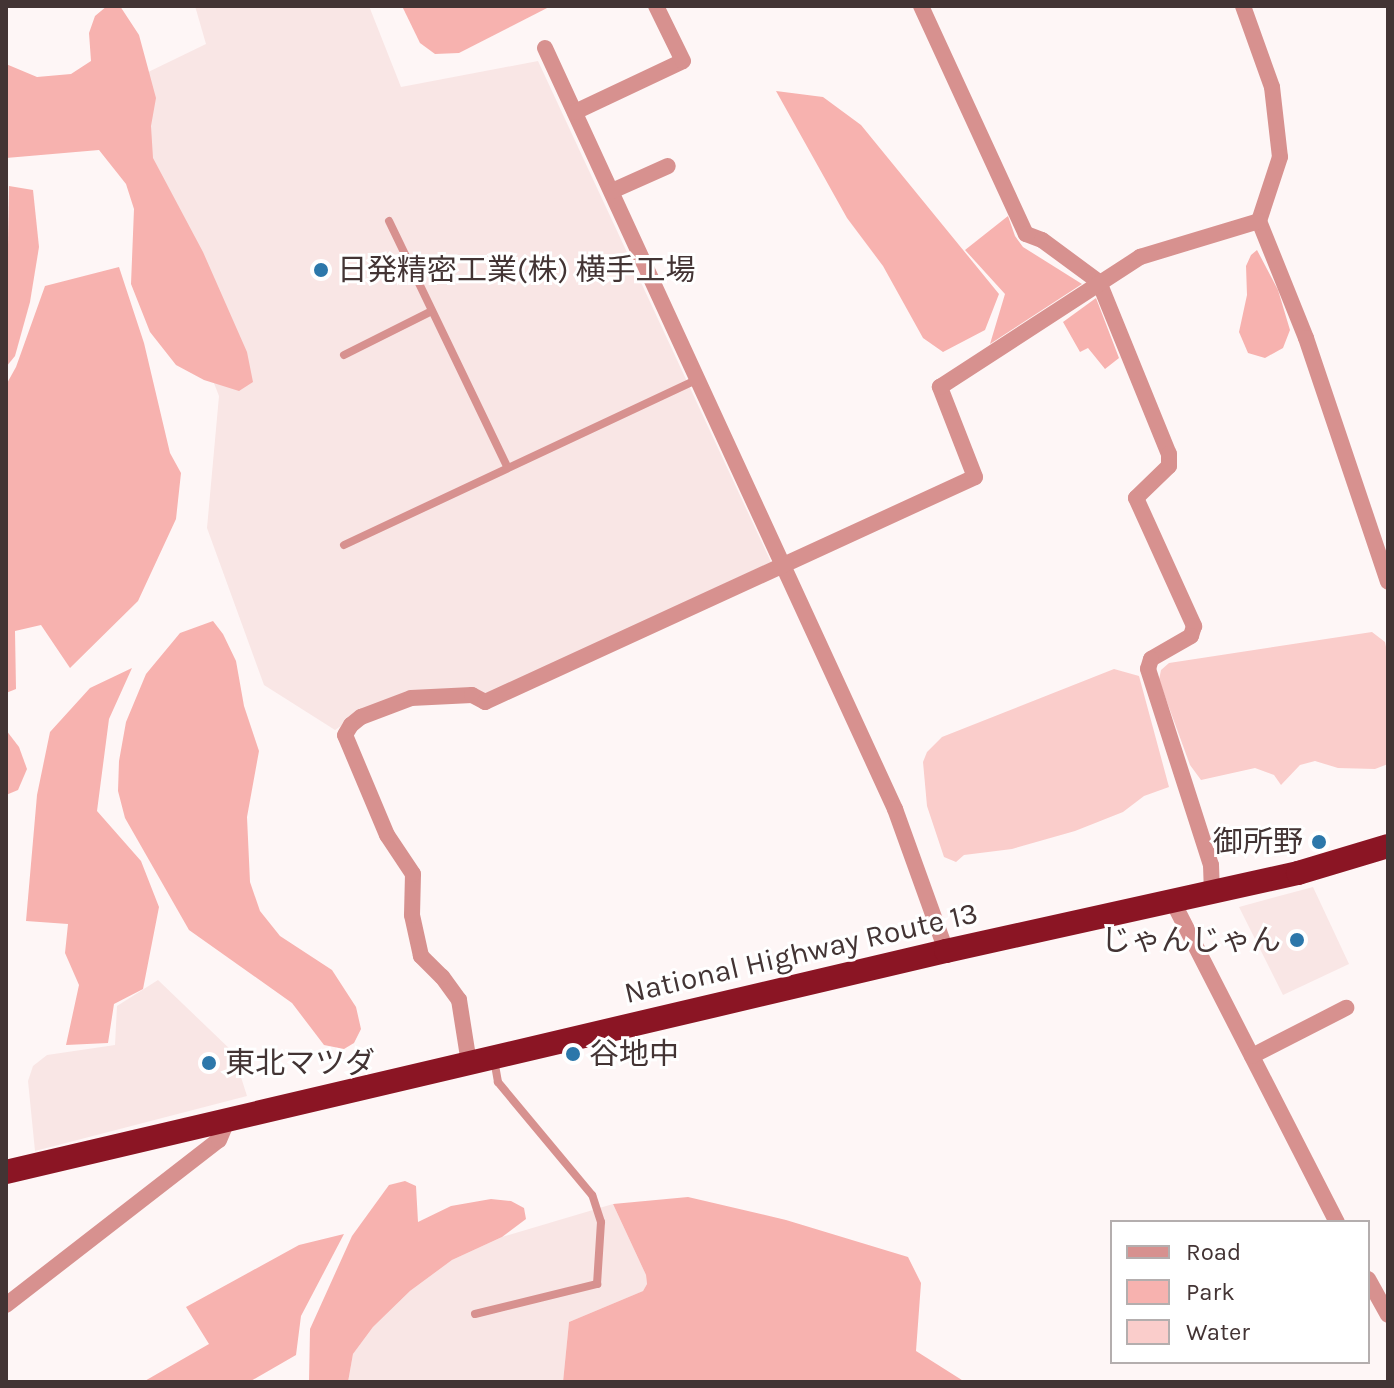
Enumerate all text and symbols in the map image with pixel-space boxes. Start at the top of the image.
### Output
place label: 日発精密工業(株) 横手工場 [337,252,695,288]
marker: 日発精密工業(株) 横手工場 [312,261,330,279]
place label: 御所野 [1213,824,1303,860]
marker: 御所野 [1310,833,1328,851]
street label: National Highway Route 13 [621,895,981,1011]
place label: じゃんじゃん [1101,922,1281,958]
marker: じゃんじゃん [1288,931,1306,949]
place label: 谷地中 [589,1036,679,1072]
place label: 東北マツダ [225,1045,375,1081]
marker: 谷地中 [564,1045,582,1063]
marker: 東北マツダ [200,1054,218,1072]
legend [1110,1220,1370,1364]
text: Road [1186,1238,1241,1266]
text: Park [1186,1278,1235,1306]
text: Water [1186,1318,1250,1346]

